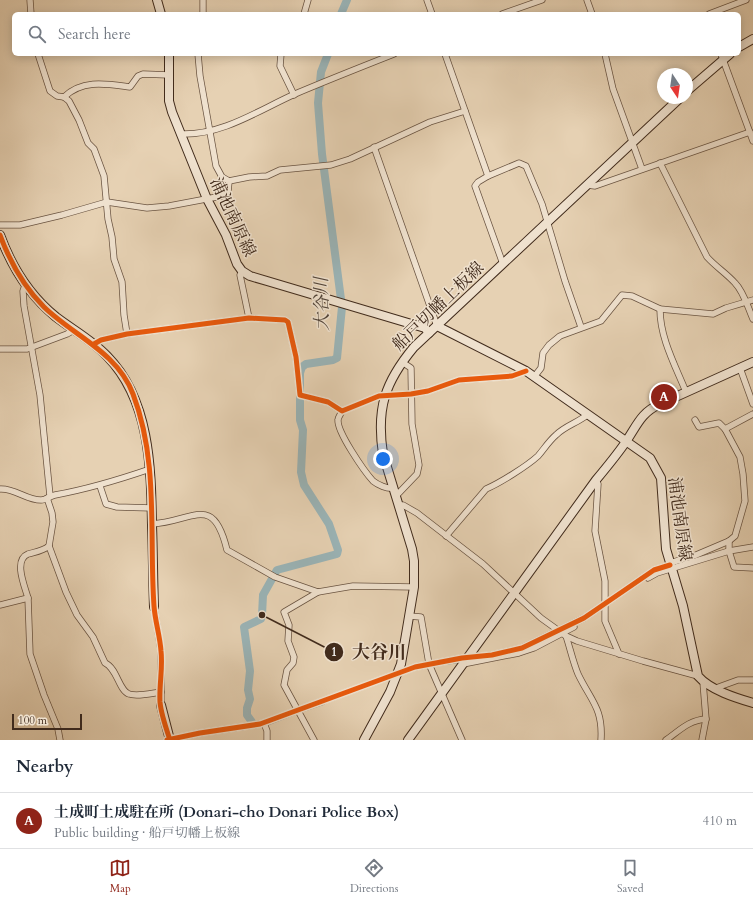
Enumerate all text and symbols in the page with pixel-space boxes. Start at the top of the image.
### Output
search box [12,12,741,56]
icon: search [26,23,48,45]
text: Search here [58,24,131,44]
north arrow [657,68,693,104]
street label: 浦池南原線 [205,174,261,260]
street label: 船戸切幡上板線 [387,256,489,356]
water label: 大谷川 [309,275,335,331]
pin: A [651,382,677,412]
your location [373,449,393,469]
street label: 浦池南原線 [663,475,697,563]
callout: 大谷川 [324,637,414,667]
text: 大谷川 [352,640,406,665]
text: 1 [331,644,337,660]
scale bar [12,712,82,731]
text: 100 m [18,713,47,728]
text: Nearby [16,755,73,778]
text: 土成町土成駐在所 (Donari-cho Donari Police Box) [54,802,399,822]
text: A [24,812,34,830]
text: 410 m [703,812,737,830]
text: Public building · 船戸切幡上板線 [54,824,240,842]
tab: Map [109,857,131,896]
tab: Directions [350,857,398,896]
tab: Saved [617,857,644,896]

